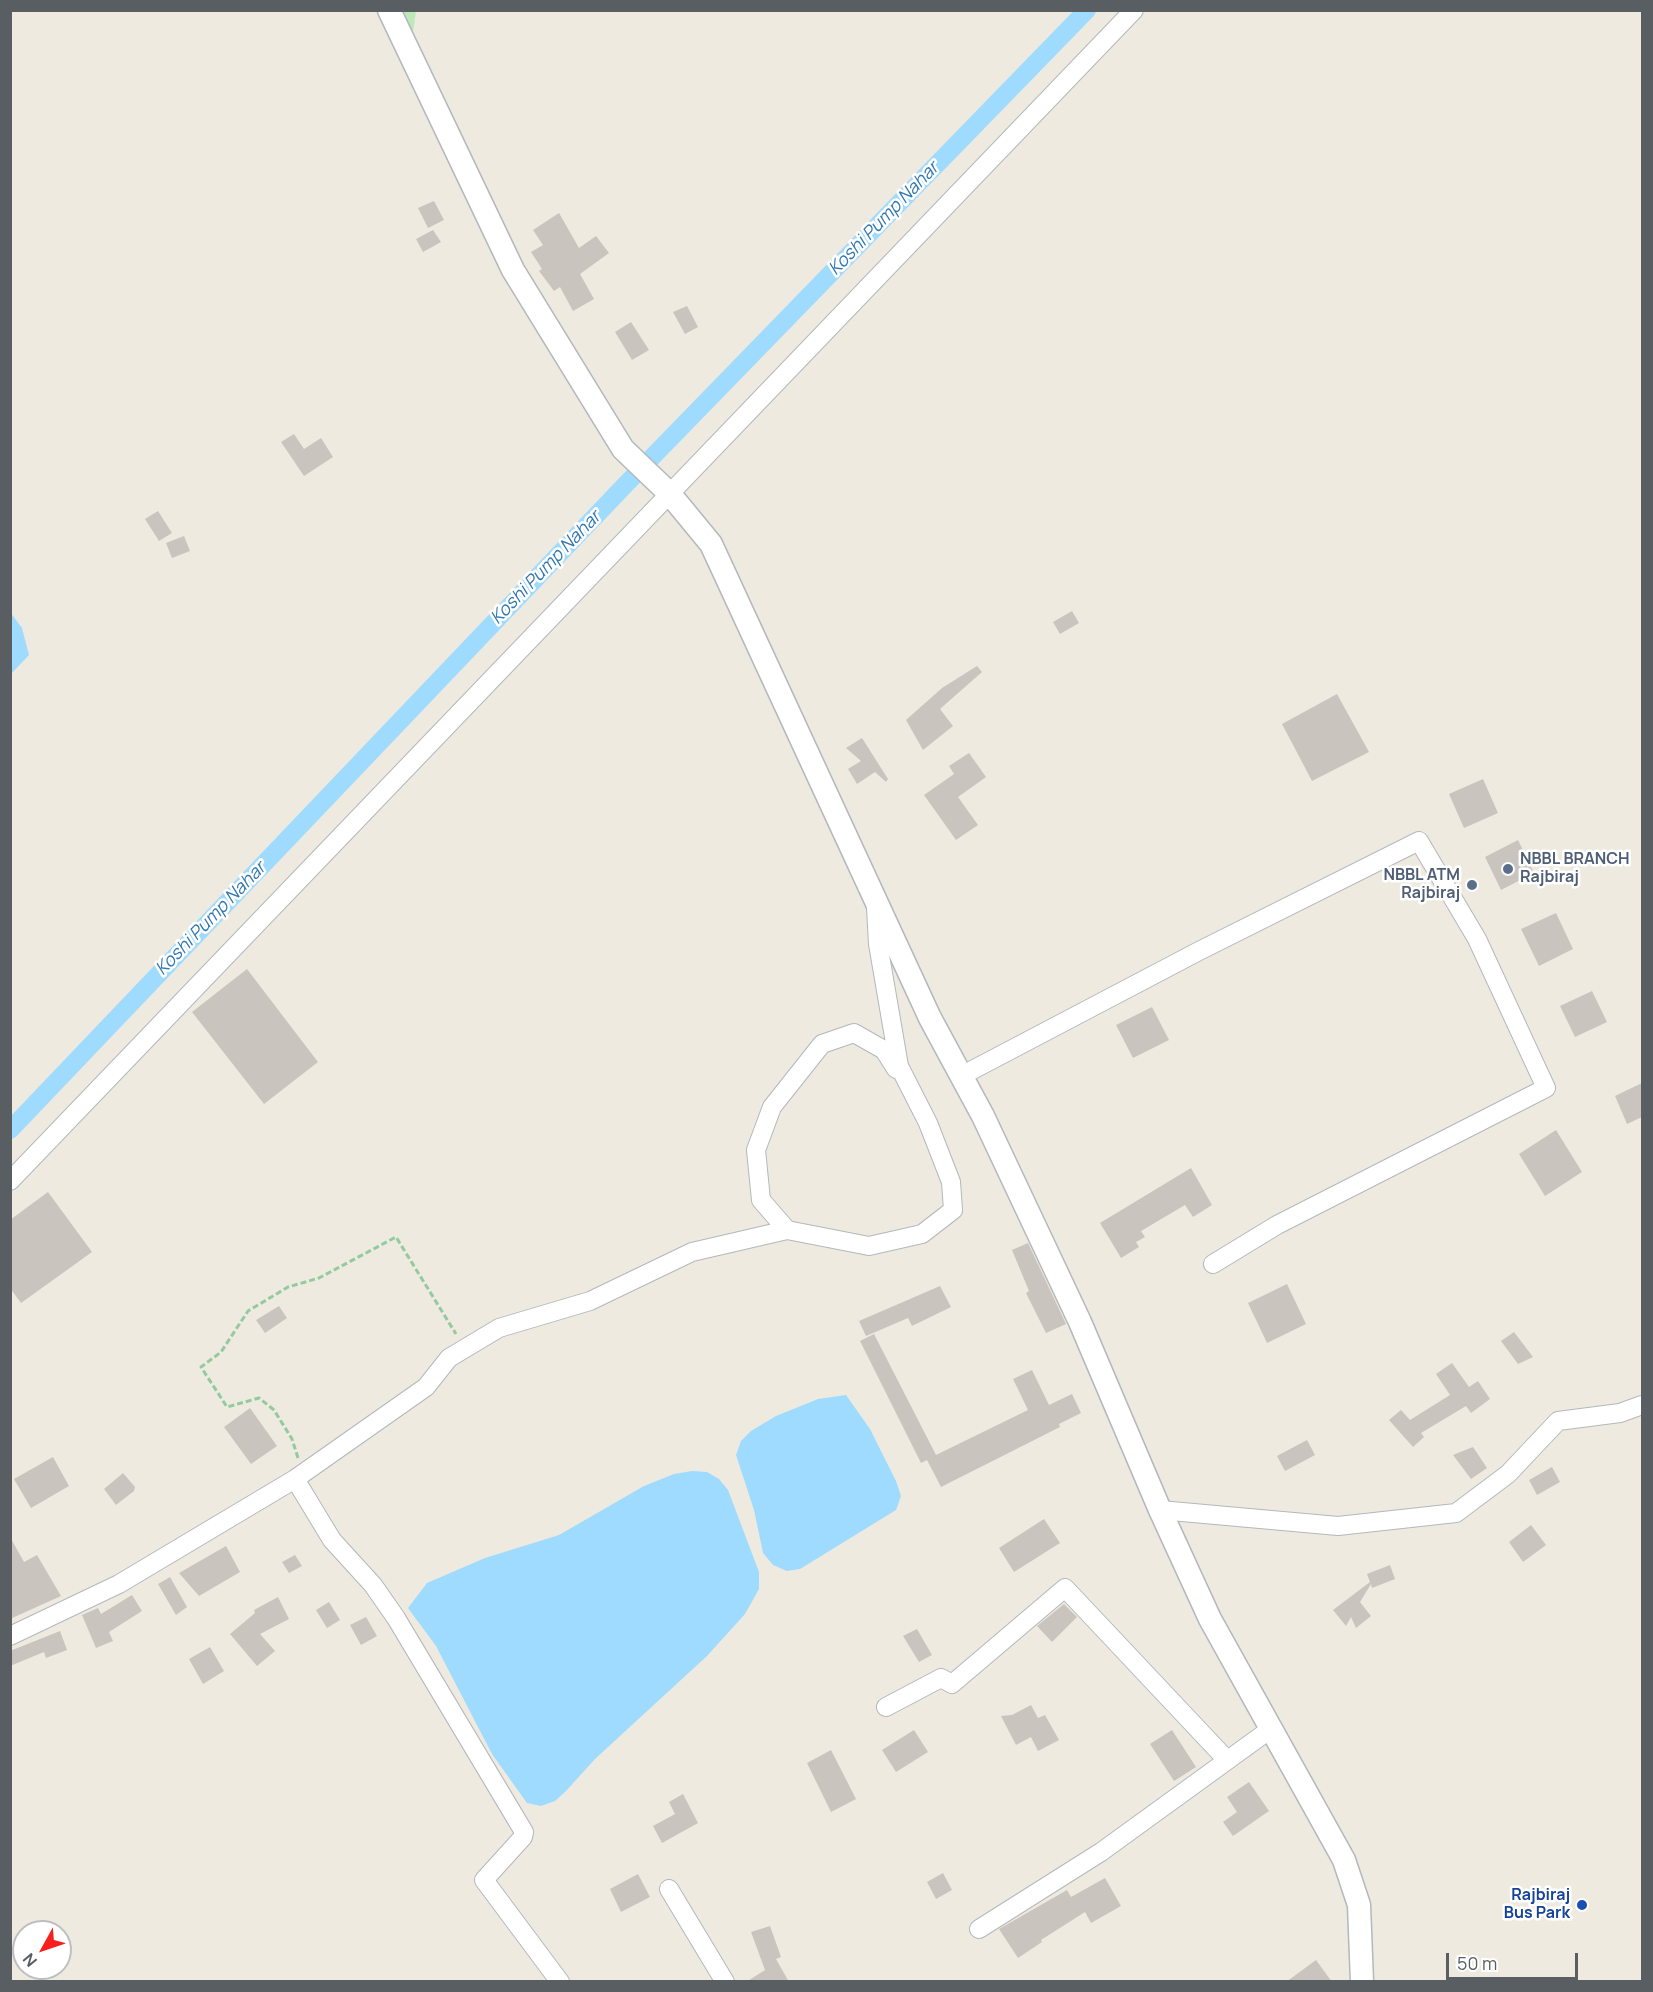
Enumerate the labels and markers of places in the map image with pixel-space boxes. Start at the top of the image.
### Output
place label: NBBL BRANCH Rajbiraj [1520,850,1630,888]
marker: NBBL BRANCH Rajbiraj [1501,862,1515,876]
place label: NBBL ATM Rajbiraj [1383,866,1460,904]
marker: NBBL ATM Rajbiraj [1465,878,1479,892]
place label: Rajbiraj Bus Park [1504,1886,1570,1924]
marker: Rajbiraj Bus Park [1575,1898,1589,1912]

